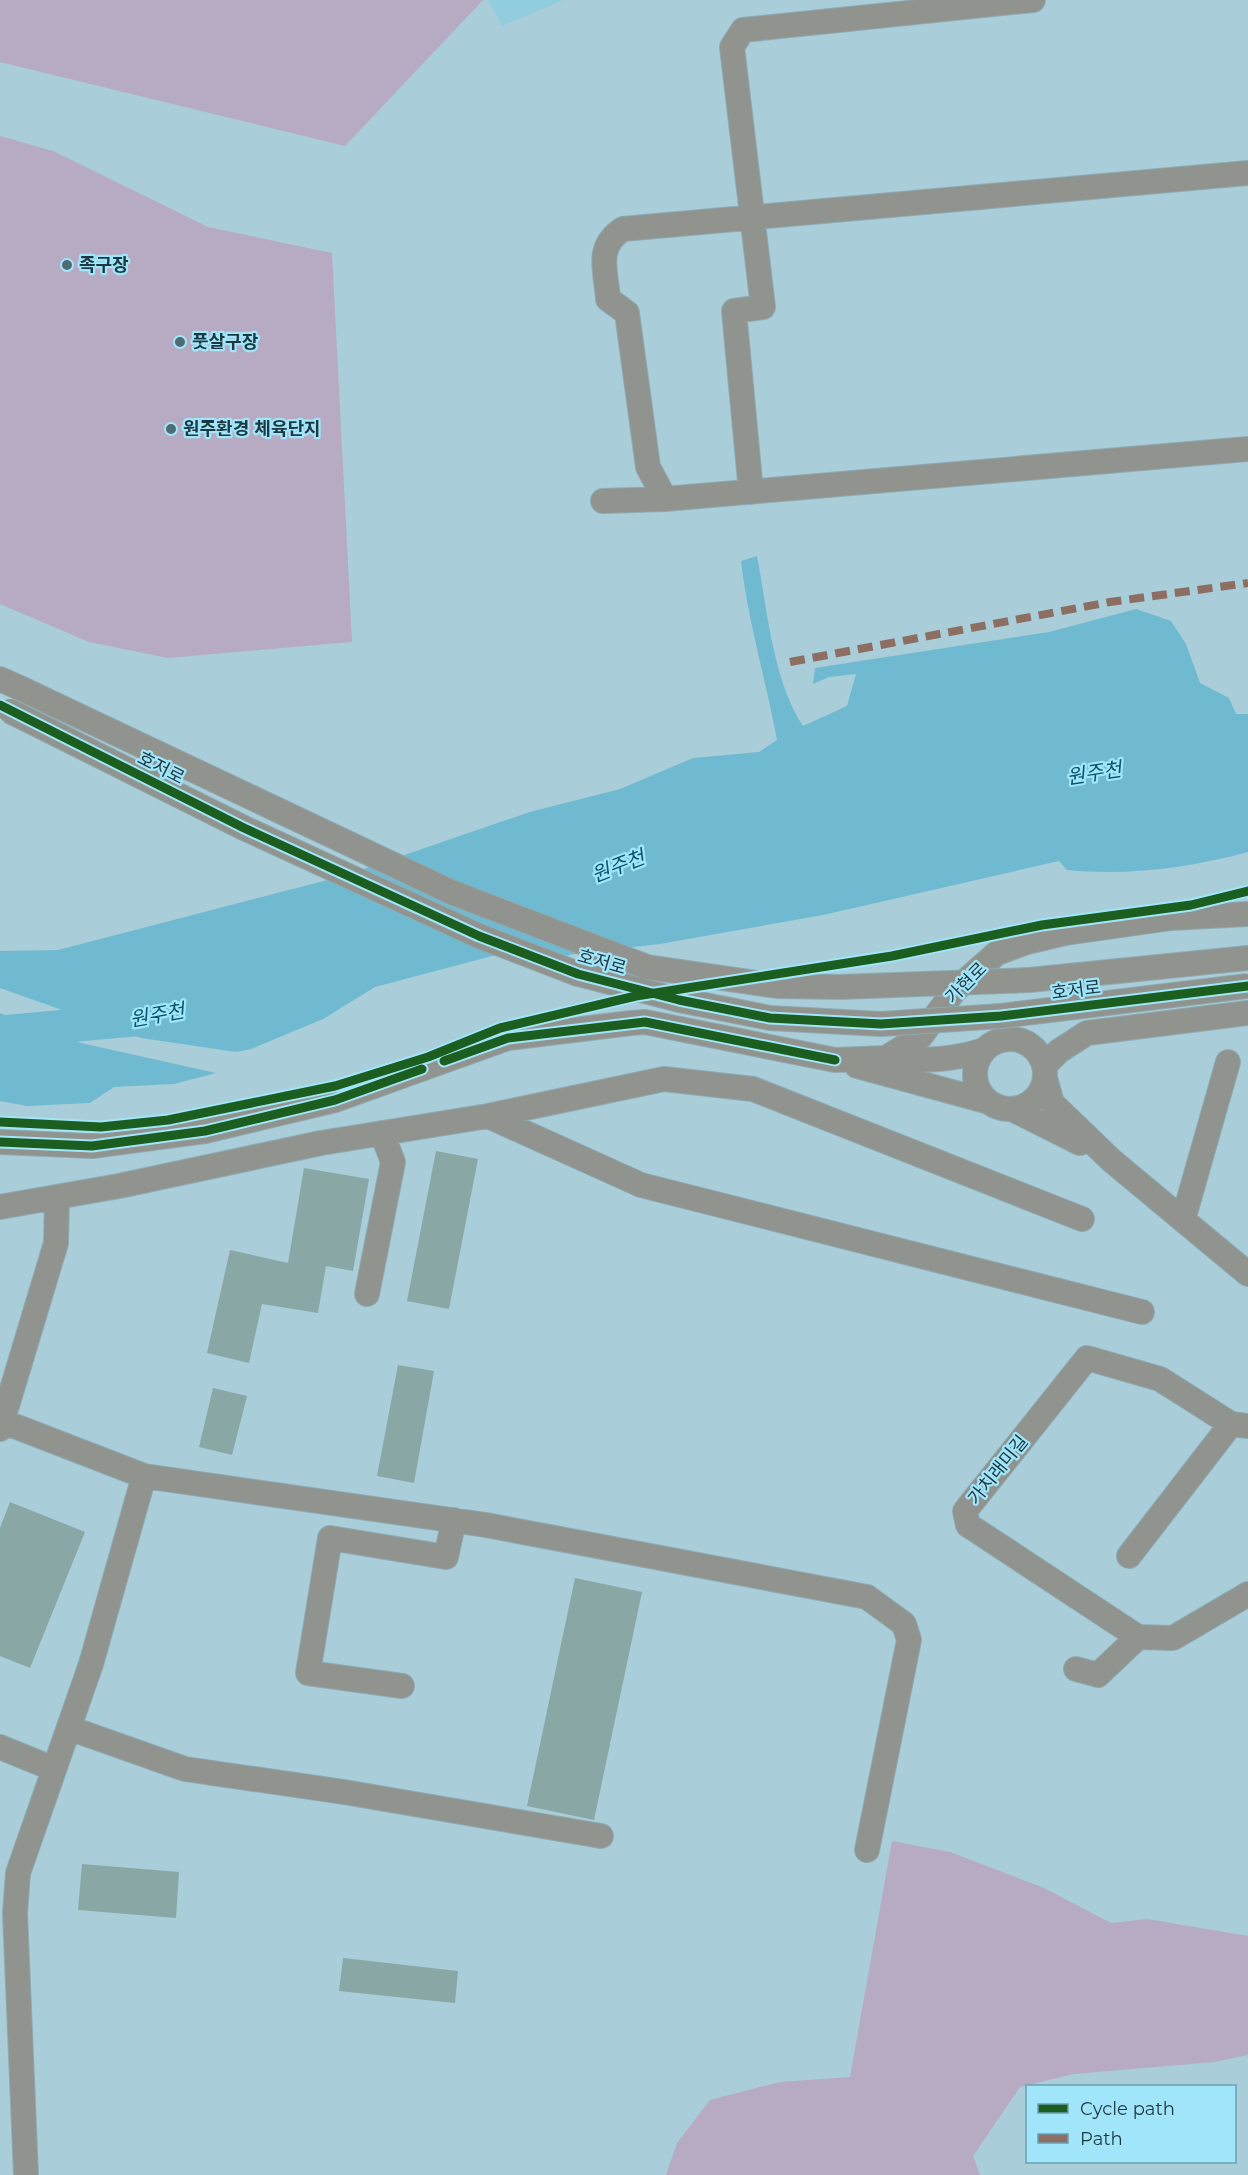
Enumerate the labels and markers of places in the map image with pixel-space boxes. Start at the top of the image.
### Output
place label: 족구장 [79,254,129,276]
marker: 족구장 [60,258,74,272]
place label: 풋살구장 [192,331,259,353]
marker: 풋살구장 [173,335,187,349]
place label: 원주환경 체육단지 [183,418,321,440]
marker: 원주환경 체육단지 [164,422,178,436]

